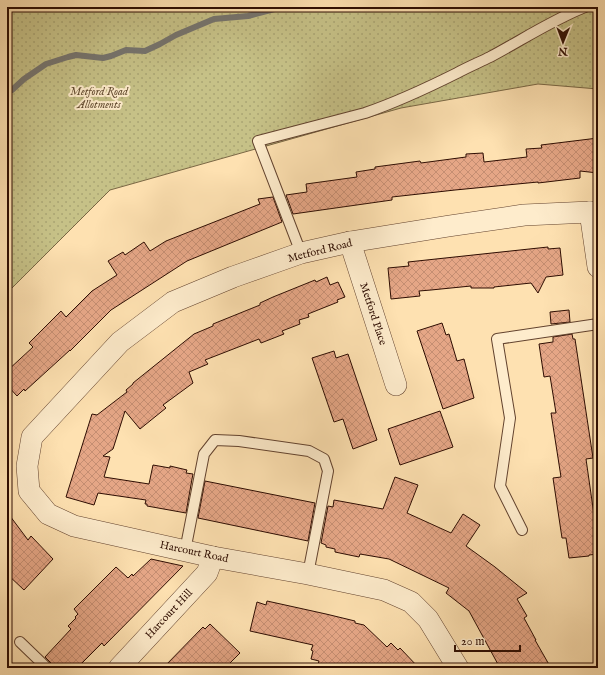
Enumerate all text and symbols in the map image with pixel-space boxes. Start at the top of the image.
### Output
north arrow [543,22,583,62]
text: N [557,44,569,58]
park label: Metford Road Allotments [70,85,129,112]
street label: Metford Road [286,236,354,266]
street label: Metford Place [356,281,390,347]
street label: Harcourt Road [158,538,230,566]
street label: Harcourt Hill [142,586,196,642]
scale bar [455,627,520,653]
text: 20 m [461,634,484,649]

